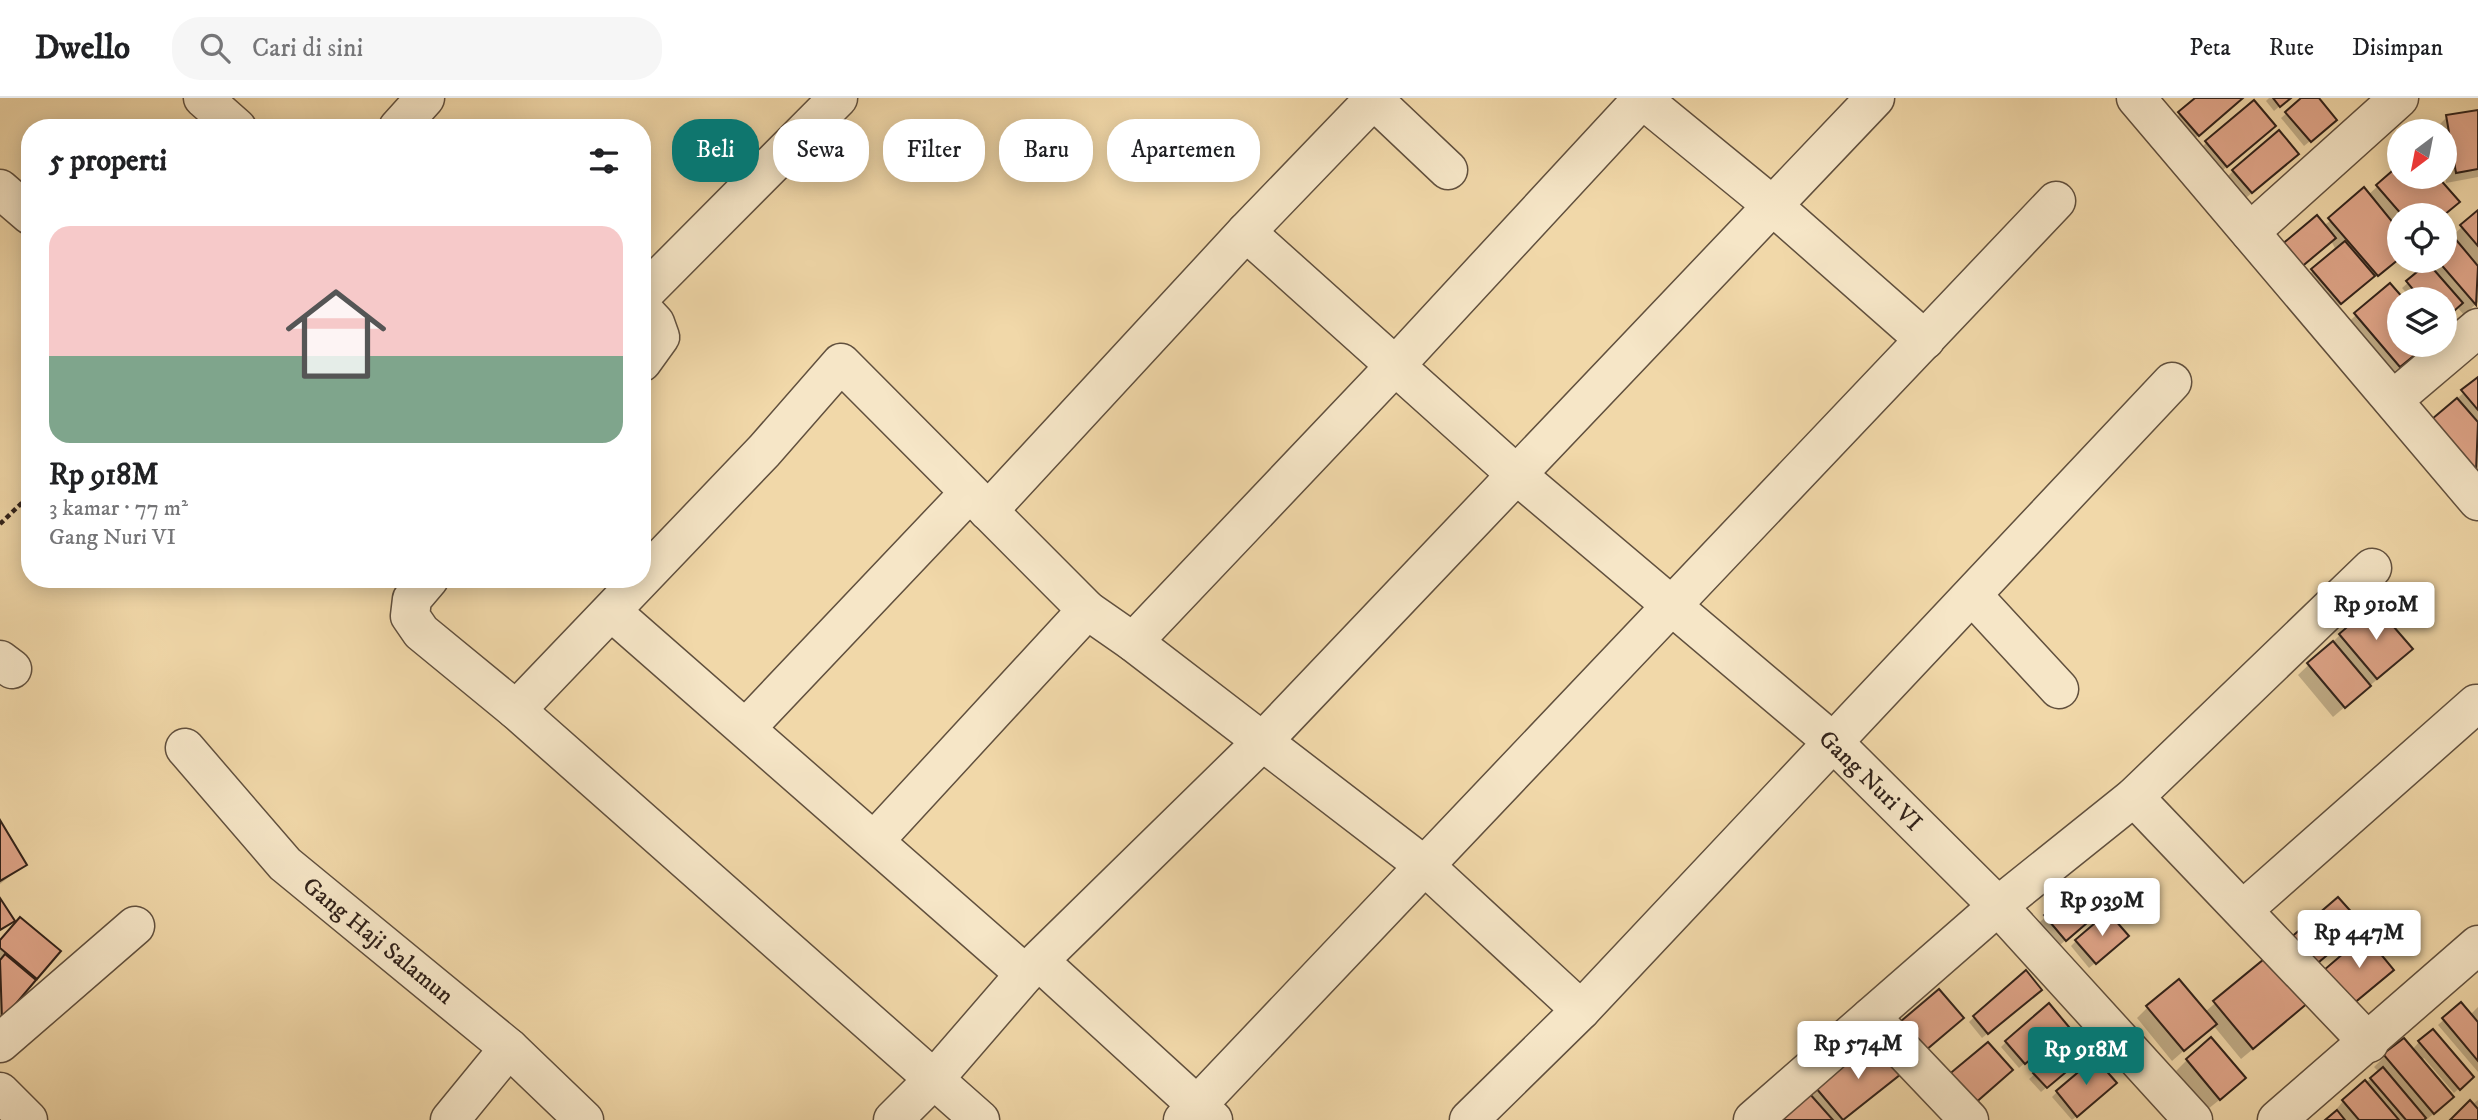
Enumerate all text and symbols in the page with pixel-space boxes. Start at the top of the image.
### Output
search box [172,17,662,80]
text: Dwello [35,28,130,69]
icon: search [196,29,234,67]
text: Cari di sini [252,32,363,65]
text: Peta [2189,33,2231,63]
text: Rute [2269,33,2314,63]
text: Disimpan [2352,33,2443,63]
chip: Beli [672,119,759,182]
chip: Sewa [773,119,869,182]
chip: Filter [883,119,985,182]
chip: Baru [999,119,1093,182]
chip: Apartemen [1107,119,1260,182]
north arrow [2387,119,2457,189]
map controls [2387,119,2457,357]
icon: filters [585,142,623,180]
text: 5 properti [49,143,167,180]
button: locate [2387,203,2457,273]
icon: home [273,271,399,397]
button: layers [2387,287,2457,357]
text: Rp 918M [49,457,159,494]
text: 3 kamar · 77 m² [49,494,188,523]
text: Gang Nuri VI [49,523,176,552]
pin: Rp 910M [2311,582,2441,642]
text: Rp 910M [2334,590,2418,619]
street label: Gang Nuri VI [1812,724,1928,838]
street label: Gang Haji Salamun [296,871,460,1011]
pin: Rp 939M [2037,878,2167,938]
text: Rp 939M [2060,886,2144,915]
pin: Rp 447M [2294,910,2424,970]
text: Rp 447M [2314,918,2404,947]
pin: Rp 574M [1793,1021,1923,1081]
pin: Rp 918M [2021,1028,2151,1087]
text: Rp 574M [1813,1029,1903,1058]
text: Rp 918M [2044,1035,2128,1064]

